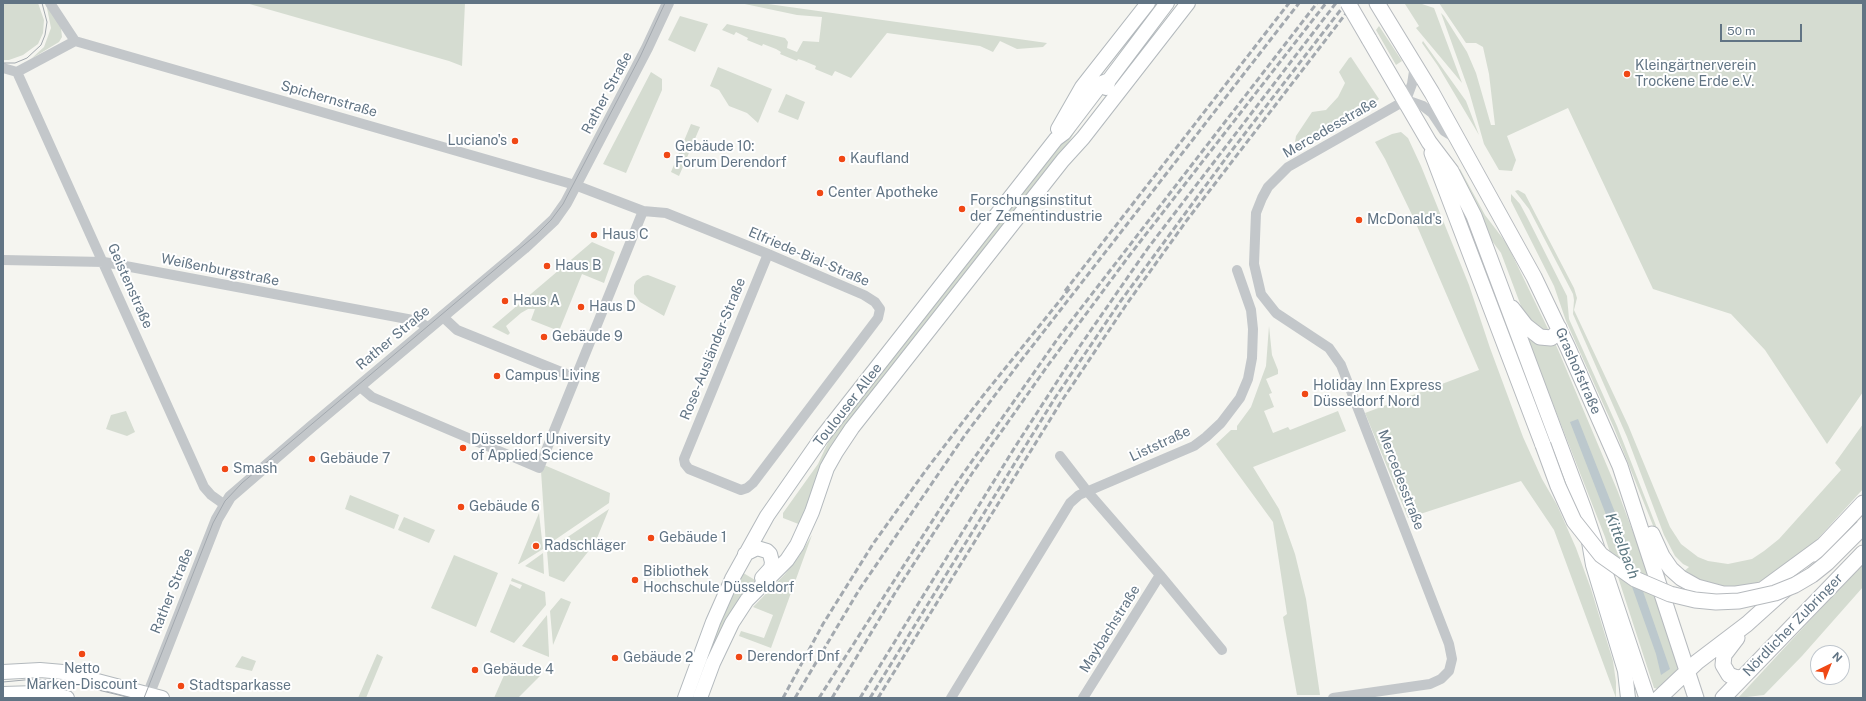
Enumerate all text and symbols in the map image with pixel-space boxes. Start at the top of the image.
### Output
scale bar [1722,16,1804,42]
text: 50 m [1727,24,1755,38]
street label: Rather Straße [578,49,636,137]
place label: Kleingärtnerverein Trockene Erde e.V. [1635,58,1756,90]
marker: Kleingärtnerverein Trockene Erde e.V. [1622,69,1632,79]
street label: Spichernstraße [279,77,379,121]
street label: Mercedesstraße [1280,94,1380,162]
place label: Luciano's [447,133,507,149]
marker: Luciano's [510,136,520,146]
place label: Gebäude 10: Forum Derendorf [675,139,787,172]
marker: Gebäude 10: Forum Derendorf [662,150,672,160]
place label: Kaufland [850,151,909,167]
marker: Kaufland [837,154,847,164]
place label: Center Apotheke [828,185,938,201]
marker: Center Apotheke [815,188,825,198]
place label: Forschungsinstitut der Zementindustrie [970,193,1102,226]
marker: Forschungsinstitut der Zementindustrie [957,204,967,214]
place label: McDonald's [1367,212,1442,228]
marker: McDonald's [1354,215,1364,225]
street label: Elfriede-Bial-Straße [746,224,872,290]
place label: Haus C [602,227,649,243]
marker: Haus C [589,230,599,240]
street label: Geistenstraße [104,241,156,331]
street label: Weißenburgstraße [159,250,281,290]
place label: Haus B [555,258,601,274]
marker: Haus B [542,261,552,271]
street label: Rose-Ausländer-Straße [677,275,749,423]
place label: Haus A [513,293,560,309]
marker: Haus A [500,296,510,306]
place label: Haus D [589,299,636,315]
street label: Rather Straße [353,302,433,374]
marker: Haus D [576,302,586,312]
street label: Grashofstraße [1551,325,1605,417]
place label: Gebäude 9 [552,329,623,345]
marker: Gebäude 9 [539,332,549,342]
street label: Toulouser Allee [810,360,886,450]
place label: Campus Living [505,368,600,384]
marker: Campus Living [492,371,502,381]
place label: Holiday Inn Express Düsseldorf Nord [1313,378,1442,410]
marker: Holiday Inn Express Düsseldorf Nord [1300,389,1310,399]
street label: Liststraße [1127,423,1193,465]
street label: Mercedesstraße [1374,428,1428,532]
place label: Düsseldorf University of Applied Science [471,432,611,464]
marker: Düsseldorf University of Applied Science [458,443,468,453]
place label: Gebäude 7 [320,451,390,467]
marker: Gebäude 7 [307,454,317,464]
place label: Smash [233,461,277,477]
marker: Smash [220,464,230,474]
place label: Gebäude 6 [469,499,540,515]
marker: Gebäude 6 [456,502,466,512]
water label: Kittelbach [1601,510,1643,582]
place label: Gebäude 1 [659,530,727,546]
marker: Gebäude 1 [646,533,656,543]
place label: Radschläger [544,538,626,554]
marker: Radschläger [531,541,541,551]
street label: Rather Straße [147,546,197,636]
place label: Bibliothek Hochschule Düsseldorf [643,564,794,596]
street label: Nördlicher Zubringer [1739,570,1847,680]
marker: Bibliothek Hochschule Düsseldorf [630,575,640,585]
street label: Maybachstraße [1076,582,1144,676]
north arrow [1810,645,1850,685]
marker: Netto Marken-Discount [77,649,87,659]
place label: Derendorf Dnf [747,649,840,665]
place label: Gebäude 2 [623,650,693,666]
marker: Derendorf Dnf [734,652,744,662]
marker: Gebäude 2 [610,653,620,663]
place label: Netto Marken-Discount [26,661,138,694]
place label: Gebäude 4 [483,662,554,678]
marker: Gebäude 4 [470,665,480,675]
place label: Stadtsparkasse [189,678,291,694]
marker: Stadtsparkasse [176,681,186,691]

